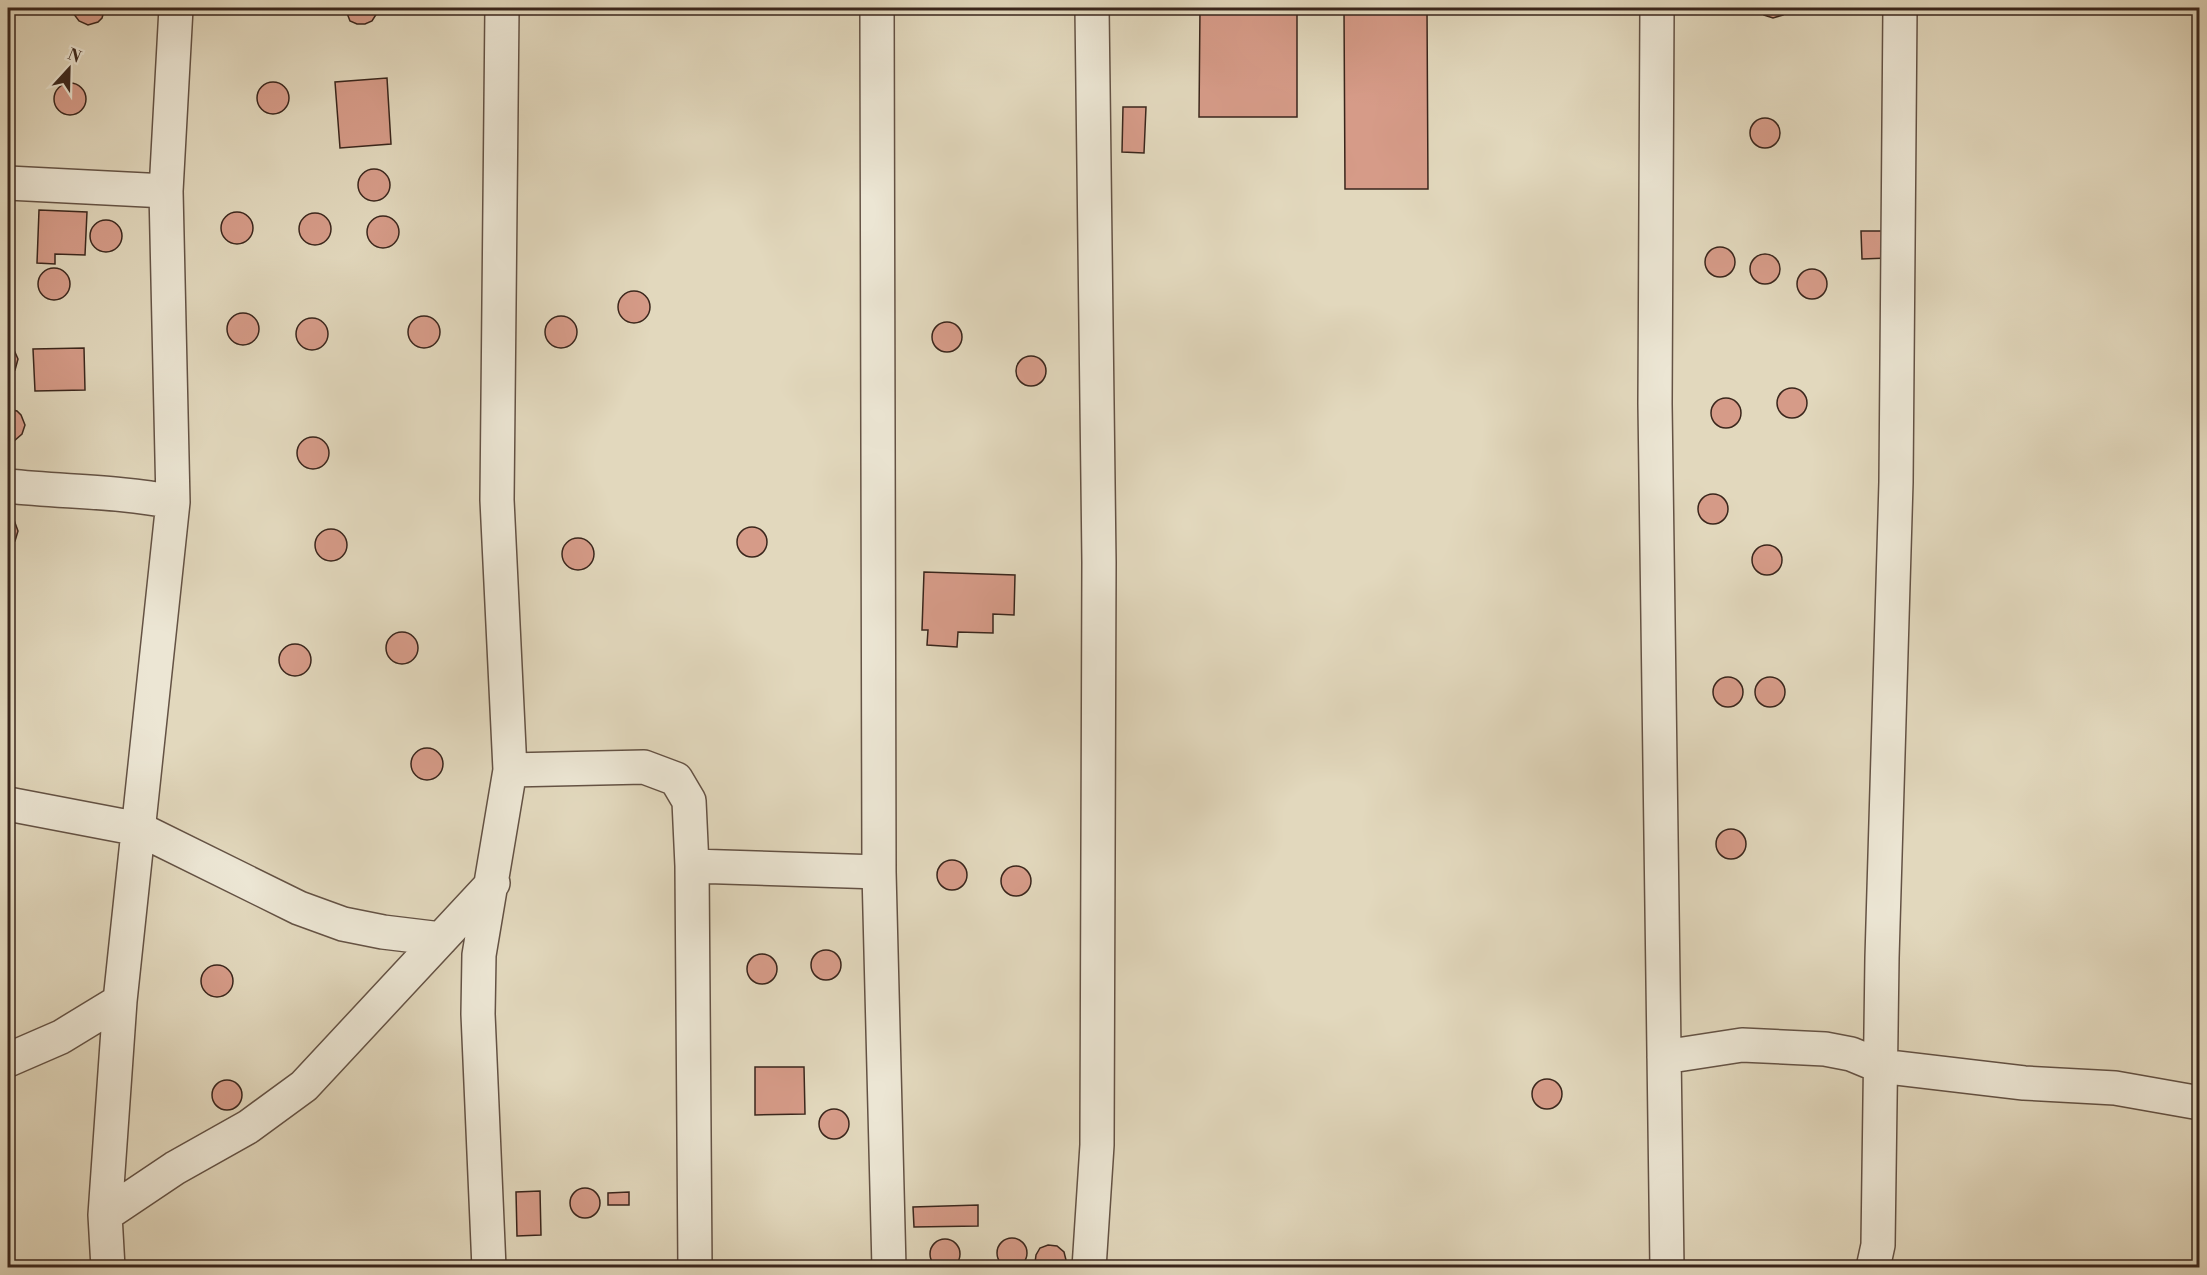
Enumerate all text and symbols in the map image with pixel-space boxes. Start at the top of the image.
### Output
north arrow [39,39,99,99]
text: N [65,44,84,68]

